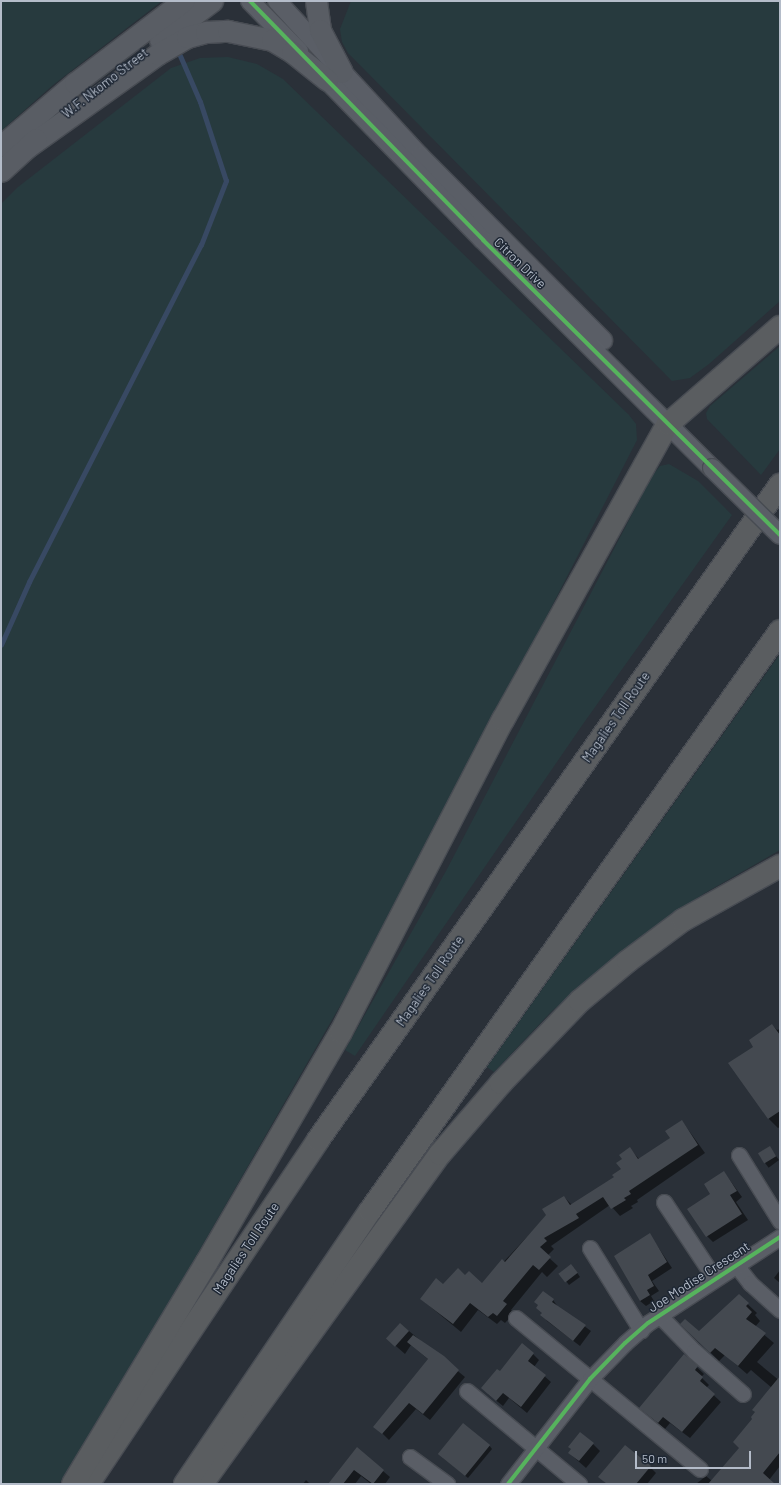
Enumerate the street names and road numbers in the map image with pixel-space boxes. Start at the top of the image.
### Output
street label: W.F. Nkomo Street [59,45,151,121]
street label: Citron Drive [491,234,549,292]
street label: Magalies Toll Route [579,669,653,765]
street label: Magalies Toll Route [393,933,467,1029]
street label: Magalies Toll Route [210,1199,282,1297]
street label: Joe Modise Crescent [645,1238,753,1316]

